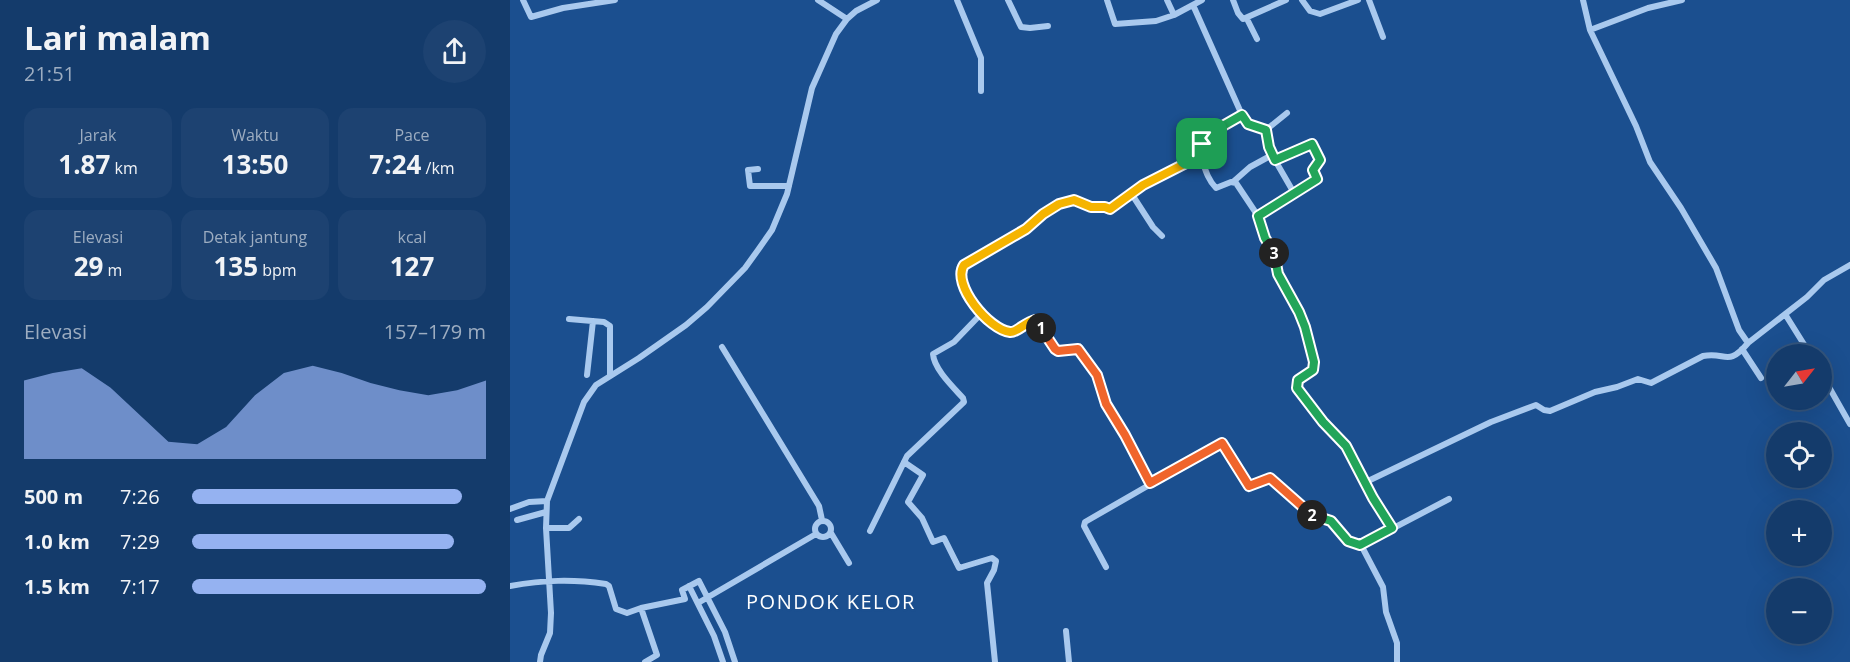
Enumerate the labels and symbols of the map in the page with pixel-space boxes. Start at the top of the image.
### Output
pin [1176,118,1227,169]
pin: 3 [1259,238,1289,268]
pin: 1 [1026,313,1056,343]
north arrow [1766,344,1832,410]
pin: 2 [1297,500,1327,530]
district label: PONDOK KELOR [746,588,916,615]

